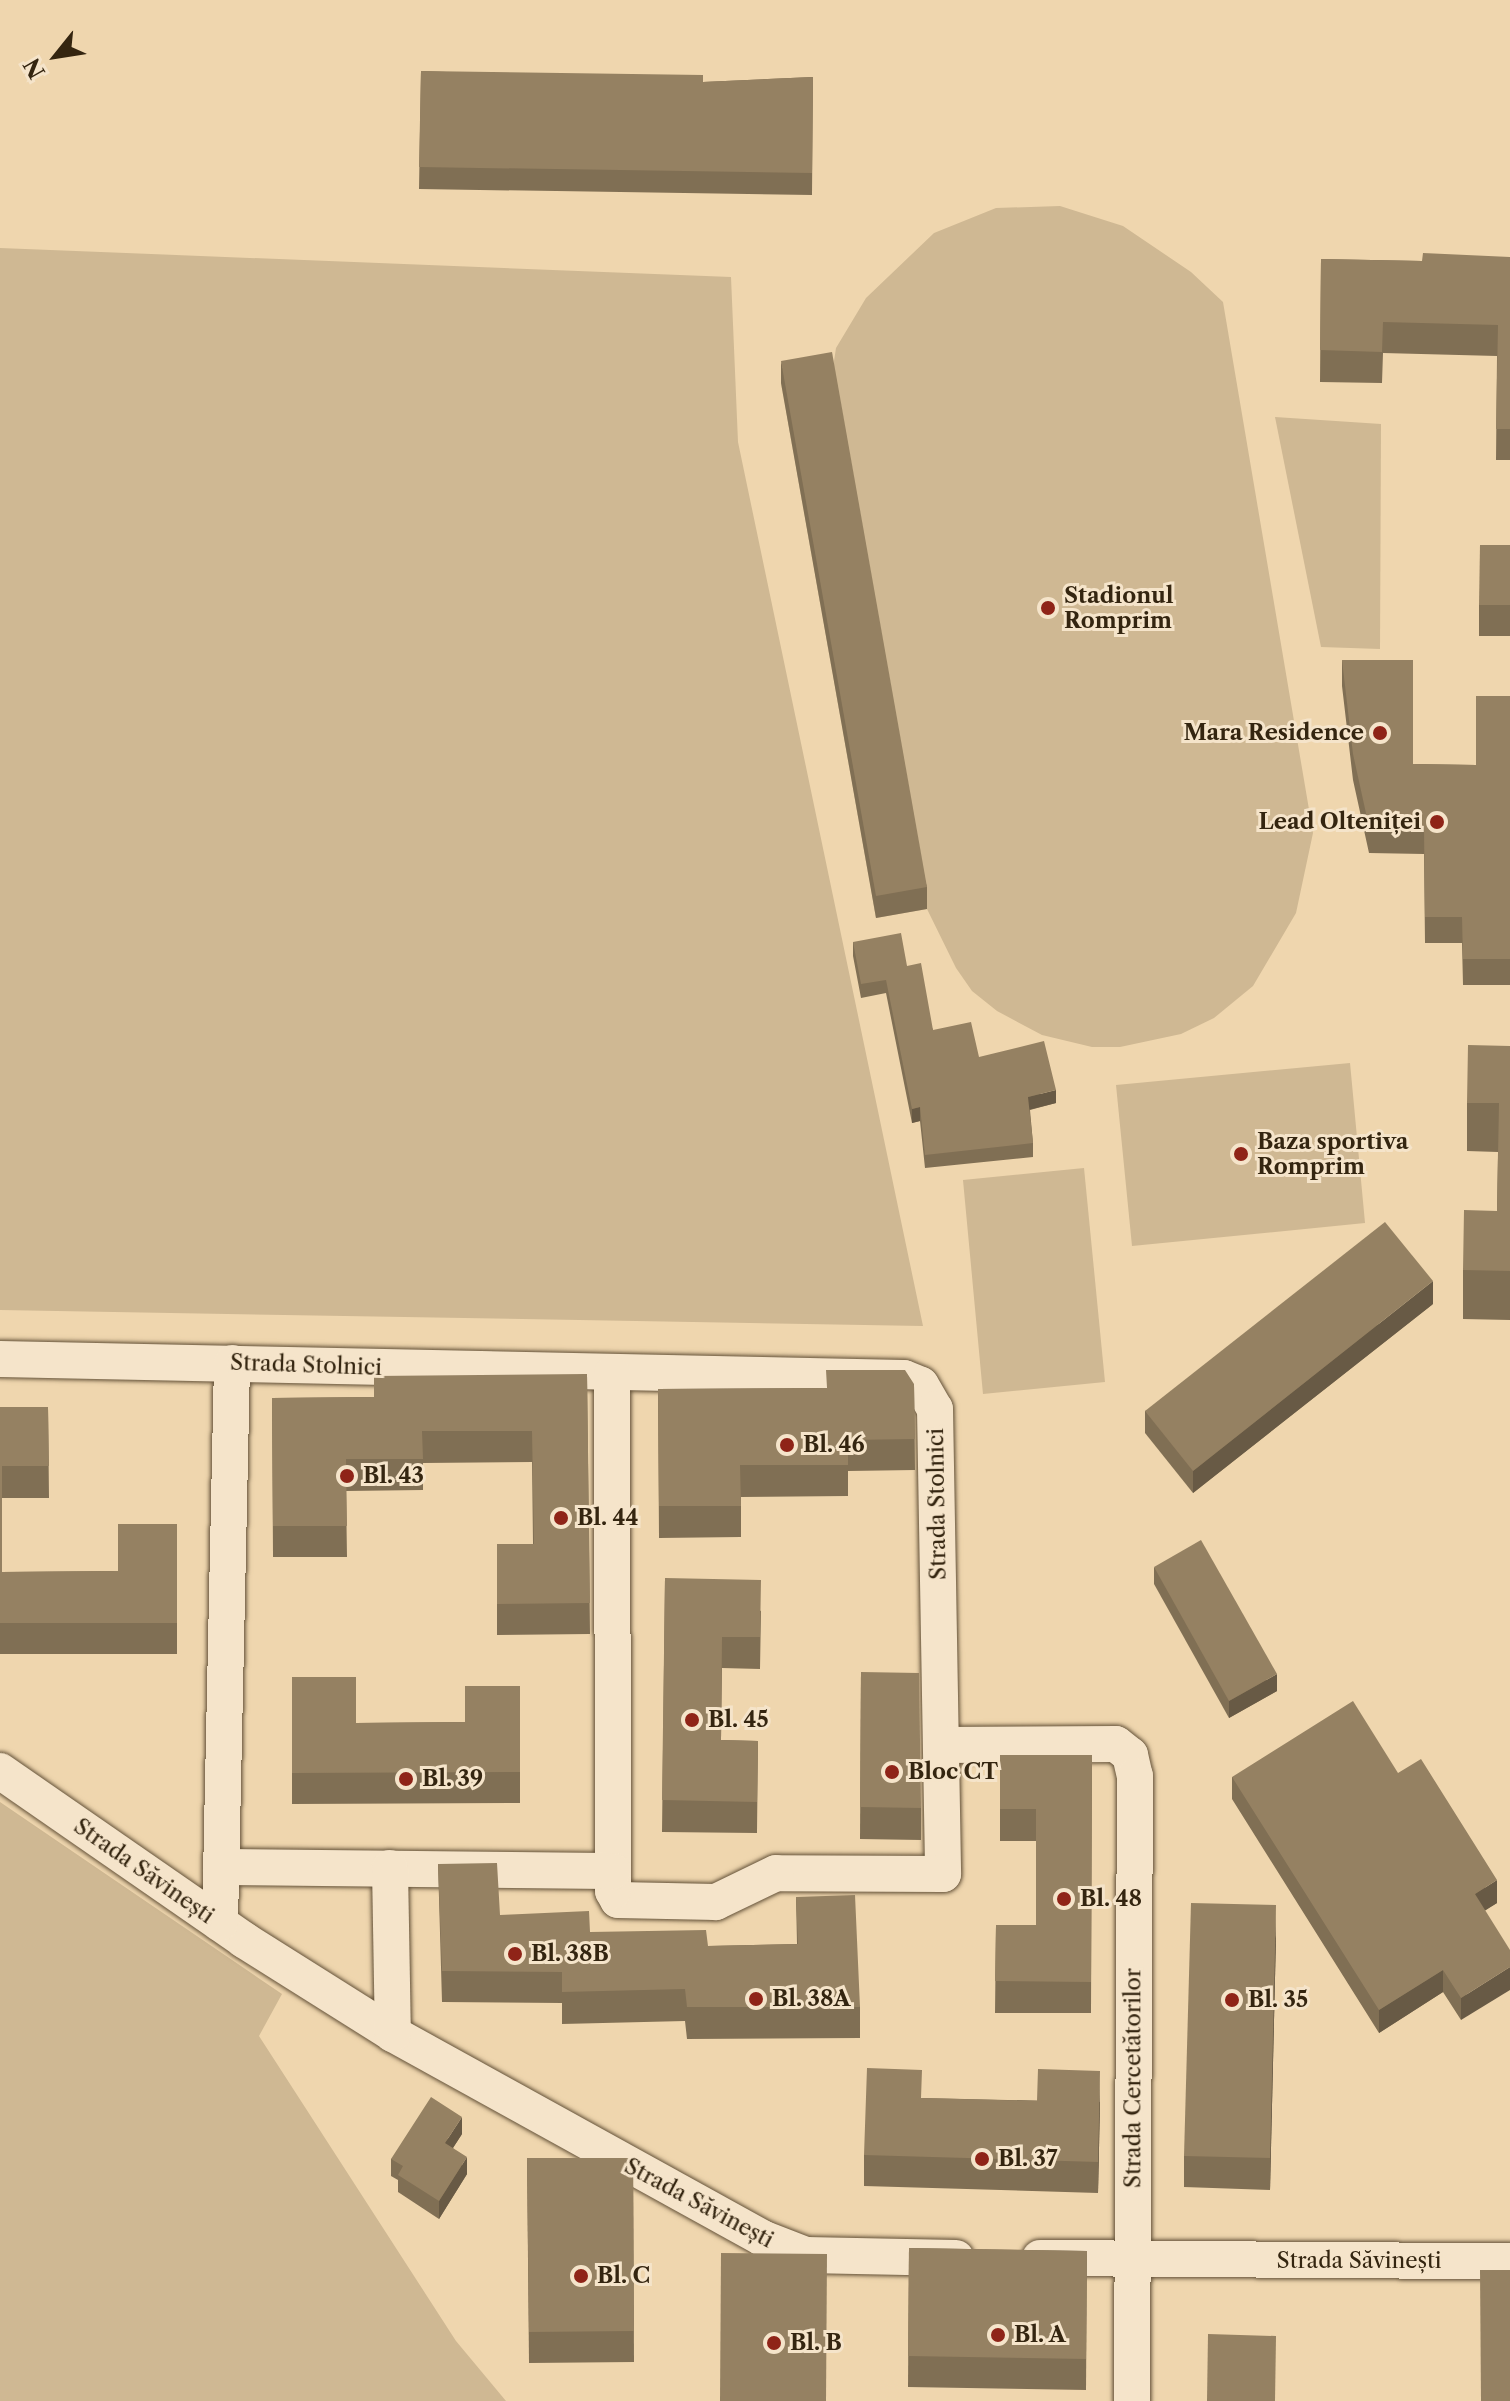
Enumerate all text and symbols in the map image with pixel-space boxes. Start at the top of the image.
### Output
north arrow [16,16,96,96]
text: N [18,53,51,83]
place label: Stadionul Romprim [1064,582,1173,634]
marker: Stadionul Romprim [1039,599,1057,617]
place label: Mara Residence [1183,720,1364,746]
marker: Mara Residence [1371,724,1389,742]
place label: Lead Olteniței [1259,809,1421,835]
marker: Lead Olteniței [1428,813,1446,831]
place label: Baza sportiva Romprim [1257,1128,1409,1180]
marker: Baza sportiva Romprim [1232,1145,1250,1163]
street label: Strada Stolnici [229,1349,383,1381]
street label: Strada Stolnici [922,1428,952,1580]
place label: Bl. 46 [803,1432,865,1458]
marker: Bl. 46 [778,1436,796,1454]
place label: Bl. 43 [363,1463,424,1489]
marker: Bl. 43 [338,1467,356,1485]
place label: Bl. 44 [577,1505,639,1531]
marker: Bl. 44 [552,1509,570,1527]
place label: Bl. 45 [708,1707,769,1733]
marker: Bl. 45 [683,1711,701,1729]
place label: Bloc CT [908,1759,998,1785]
marker: Bloc CT [883,1763,901,1781]
place label: Bl. 39 [422,1766,483,1792]
marker: Bl. 39 [397,1770,415,1788]
street label: Strada Săvinești [69,1813,219,1929]
place label: Bl. 48 [1080,1886,1142,1912]
marker: Bl. 48 [1055,1890,1073,1908]
place label: Bl. 38B [531,1941,609,1967]
marker: Bl. 38B [506,1945,524,1963]
street label: Strada Cercetătorilor [1120,1968,1146,2188]
place label: Bl. 38A [772,1986,851,2012]
place label: Bl. 35 [1248,1987,1308,2013]
marker: Bl. 38A [747,1990,765,2008]
marker: Bl. 35 [1223,1991,1241,2009]
place label: Bl. 37 [998,2146,1057,2172]
marker: Bl. 37 [973,2150,991,2168]
street label: Strada Săvinești [620,2153,778,2253]
street label: Strada Săvinești [1276,2248,1442,2274]
place label: Bl. C [597,2263,650,2289]
marker: Bl. C [572,2267,590,2285]
place label: Bl. A [1014,2322,1067,2348]
marker: Bl. A [989,2326,1007,2344]
place label: Bl. B [790,2330,842,2356]
marker: Bl. B [765,2334,783,2352]

